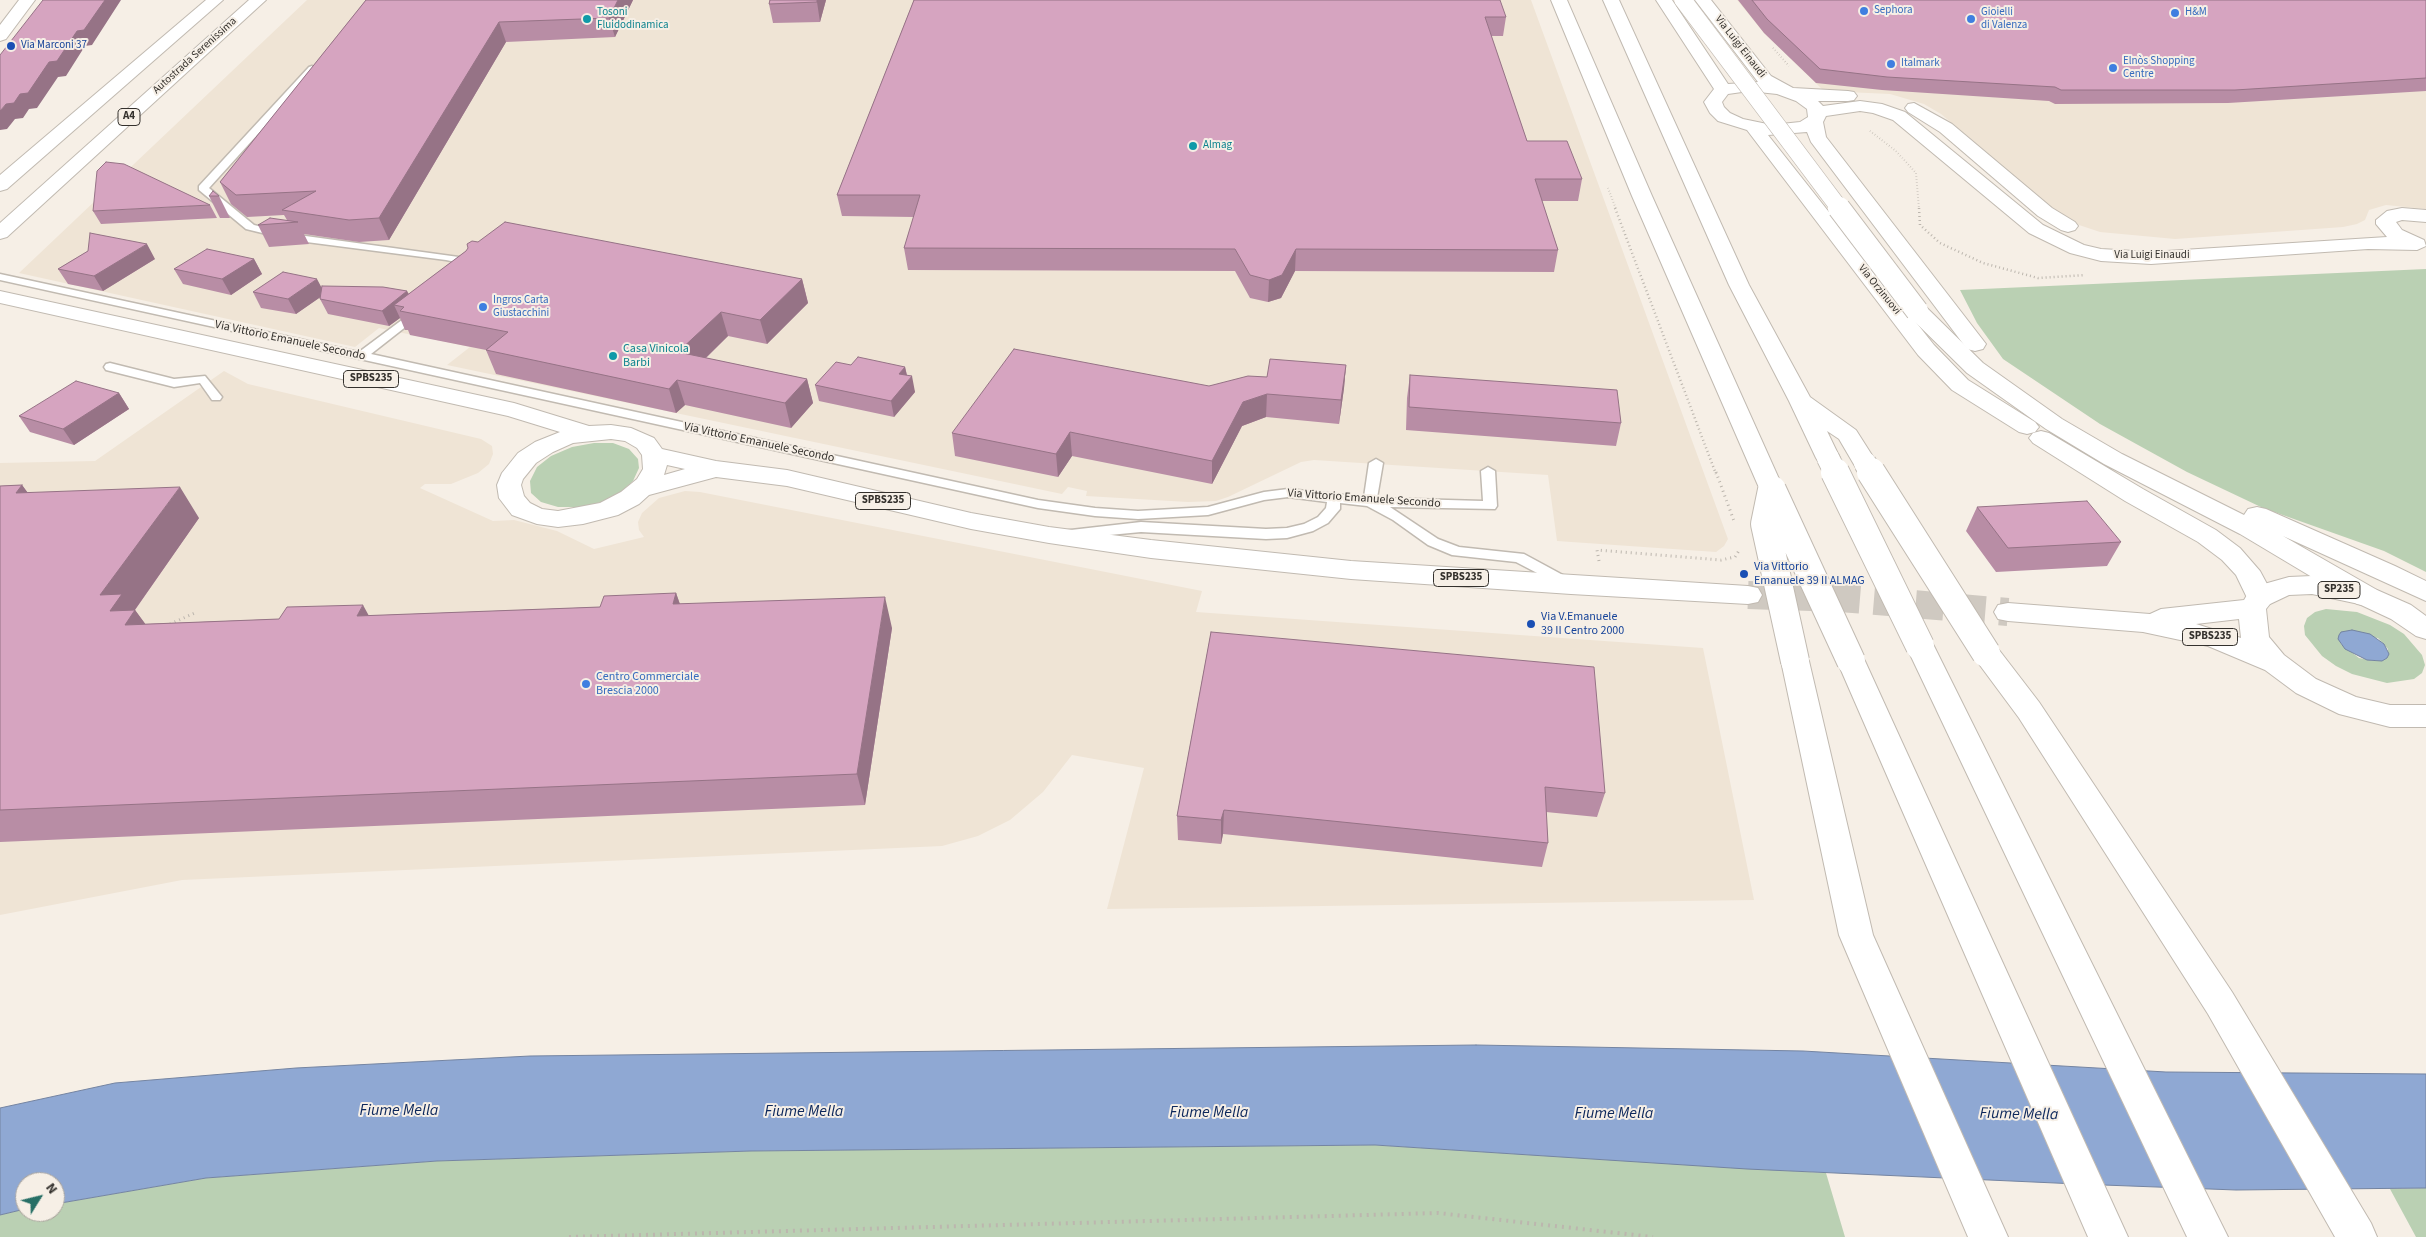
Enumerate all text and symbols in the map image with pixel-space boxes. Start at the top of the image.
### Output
place label: Sephora [1874,4,1912,18]
marker: Sephora [1858,5,1870,17]
place label: Tosoni Fluidodinamica [597,6,669,32]
place label: Gioielli di Valenza [1981,6,2027,32]
place label: H&M [2185,6,2207,20]
marker: H&M [2169,7,2181,19]
marker: Tosoni Fluidodinamica [581,13,593,25]
street label: Via Luigi Einaudi [1712,13,1768,81]
marker: Gioielli di Valenza [1965,13,1977,25]
street label: Autostrada Serenissima [150,15,240,97]
place label: Via Marconi 37 [21,39,87,53]
marker: Via Marconi 37 [5,40,17,52]
place label: Elnòs Shopping Centre [2123,55,2195,81]
place label: Italmark [1901,57,1940,71]
marker: Italmark [1885,58,1897,70]
marker: Elnòs Shopping Centre [2107,62,2119,74]
road number: A4 [118,108,140,125]
place label: Almag [1203,139,1232,153]
marker: Almag [1187,140,1199,152]
street label: Via Luigi Einaudi [2114,249,2190,263]
street label: Via Orzinuovi [1855,262,1903,318]
place label: Ingros Carta Giustacchini [493,294,549,320]
marker: Ingros Carta Giustacchini [477,301,489,313]
street label: Via Vittorio Emanuele Secondo [213,318,367,364]
place label: Casa Vinicola Barbi [623,342,689,370]
marker: Casa Vinicola Barbi [607,350,619,362]
road number: SPBS235 [344,370,398,388]
street label: Via Vittorio Emanuele Secondo [682,420,836,466]
street label: Via Vittorio Emanuele Secondo [1287,486,1441,512]
road number: SPBS235 [856,492,910,510]
place label: Via Vittorio Emanuele 39 II ALMAG [1754,560,1865,588]
marker: Via Vittorio Emanuele 39 II ALMAG [1738,568,1750,580]
road number: SPBS235 [1434,570,1488,586]
road number: SP235 [2318,582,2360,598]
place label: Via V.Emanuele 39 II Centro 2000 [1541,610,1624,638]
marker: Via V.Emanuele 39 II Centro 2000 [1525,618,1537,630]
road number: SPBS235 [2182,628,2238,646]
place label: Centro Commerciale Brescia 2000 [596,670,699,698]
marker: Centro Commerciale Brescia 2000 [580,678,592,690]
water label: Fiume Mella [360,1101,438,1121]
water label: Fiume Mella [765,1102,843,1122]
water label: Fiume Mella [1170,1103,1248,1123]
water label: Fiume Mella [1575,1104,1653,1124]
water label: Fiume Mella [1979,1105,2059,1125]
north arrow [15,1172,65,1222]
text: N [40,1179,62,1198]

